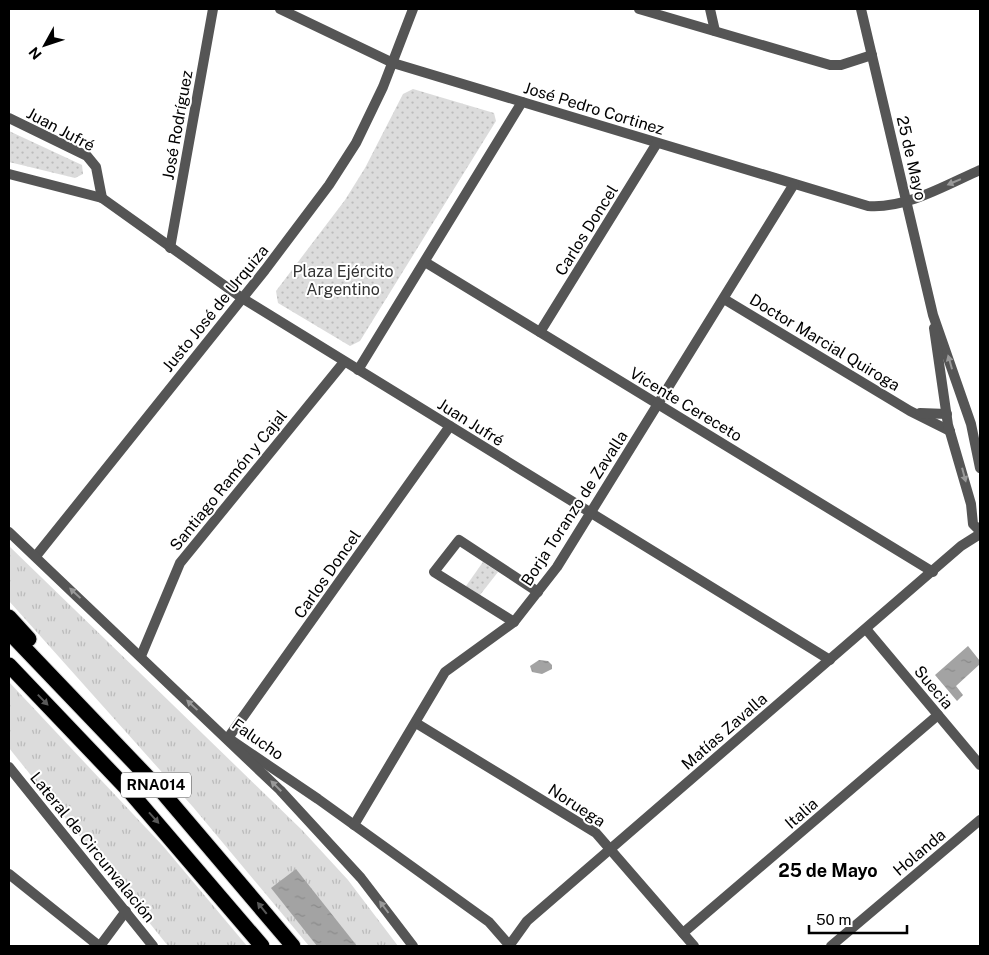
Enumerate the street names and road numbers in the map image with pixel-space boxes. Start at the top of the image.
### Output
street label: José Rodríguez [158,68,197,181]
street label: José Pedro Cortinez [521,78,667,139]
street label: Juan Jufré [23,104,98,155]
street label: 25 de Mayo [893,114,930,202]
street label: Carlos Doncel [551,181,622,279]
street label: Justo José de Urquiza [158,241,272,375]
street label: Doctor Marcial Quiroga [746,290,903,395]
street label: Vicente Cereceto [626,363,745,445]
street label: Juan Jufré [434,395,507,450]
street label: Santiago Ramón y Cajal [166,406,291,554]
street label: Borja Toranzo de Zavalla [517,427,632,589]
street label: Carlos Doncel [290,526,365,622]
street label: Suecia [910,662,957,713]
street label: Matías Zavalla [678,689,771,774]
street label: Falucho [228,715,287,764]
street label: Lateral de Circunvalación [26,768,159,926]
road number: RNA014 [121,772,191,798]
street label: Noruega [545,780,609,831]
street label: Italia [781,794,822,833]
street label: Holanda [889,825,949,880]

